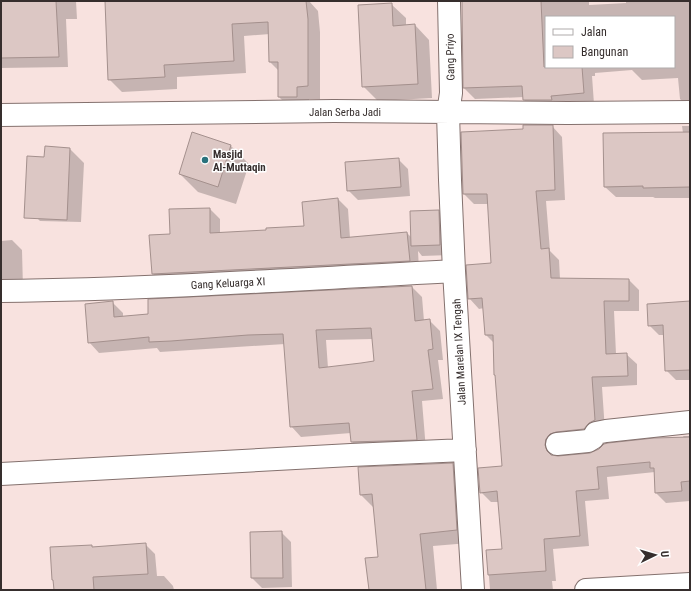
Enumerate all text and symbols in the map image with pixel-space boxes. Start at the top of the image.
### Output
legend [545,16,675,68]
text: Jalan [581,25,607,39]
street label: Gang Priyo [444,33,457,81]
text: Bangunan [581,45,628,59]
street label: Jalan Serba Jadi [309,106,381,119]
place label: Masjid Al-Muttaqin [213,148,266,174]
marker: Masjid Al-Muttaqin [200,155,210,165]
street label: Gang Keluarga XI [191,275,266,292]
street label: Jalan Marelan IX Tengah [450,298,469,406]
north arrow [635,535,675,575]
text: U [658,550,671,558]

